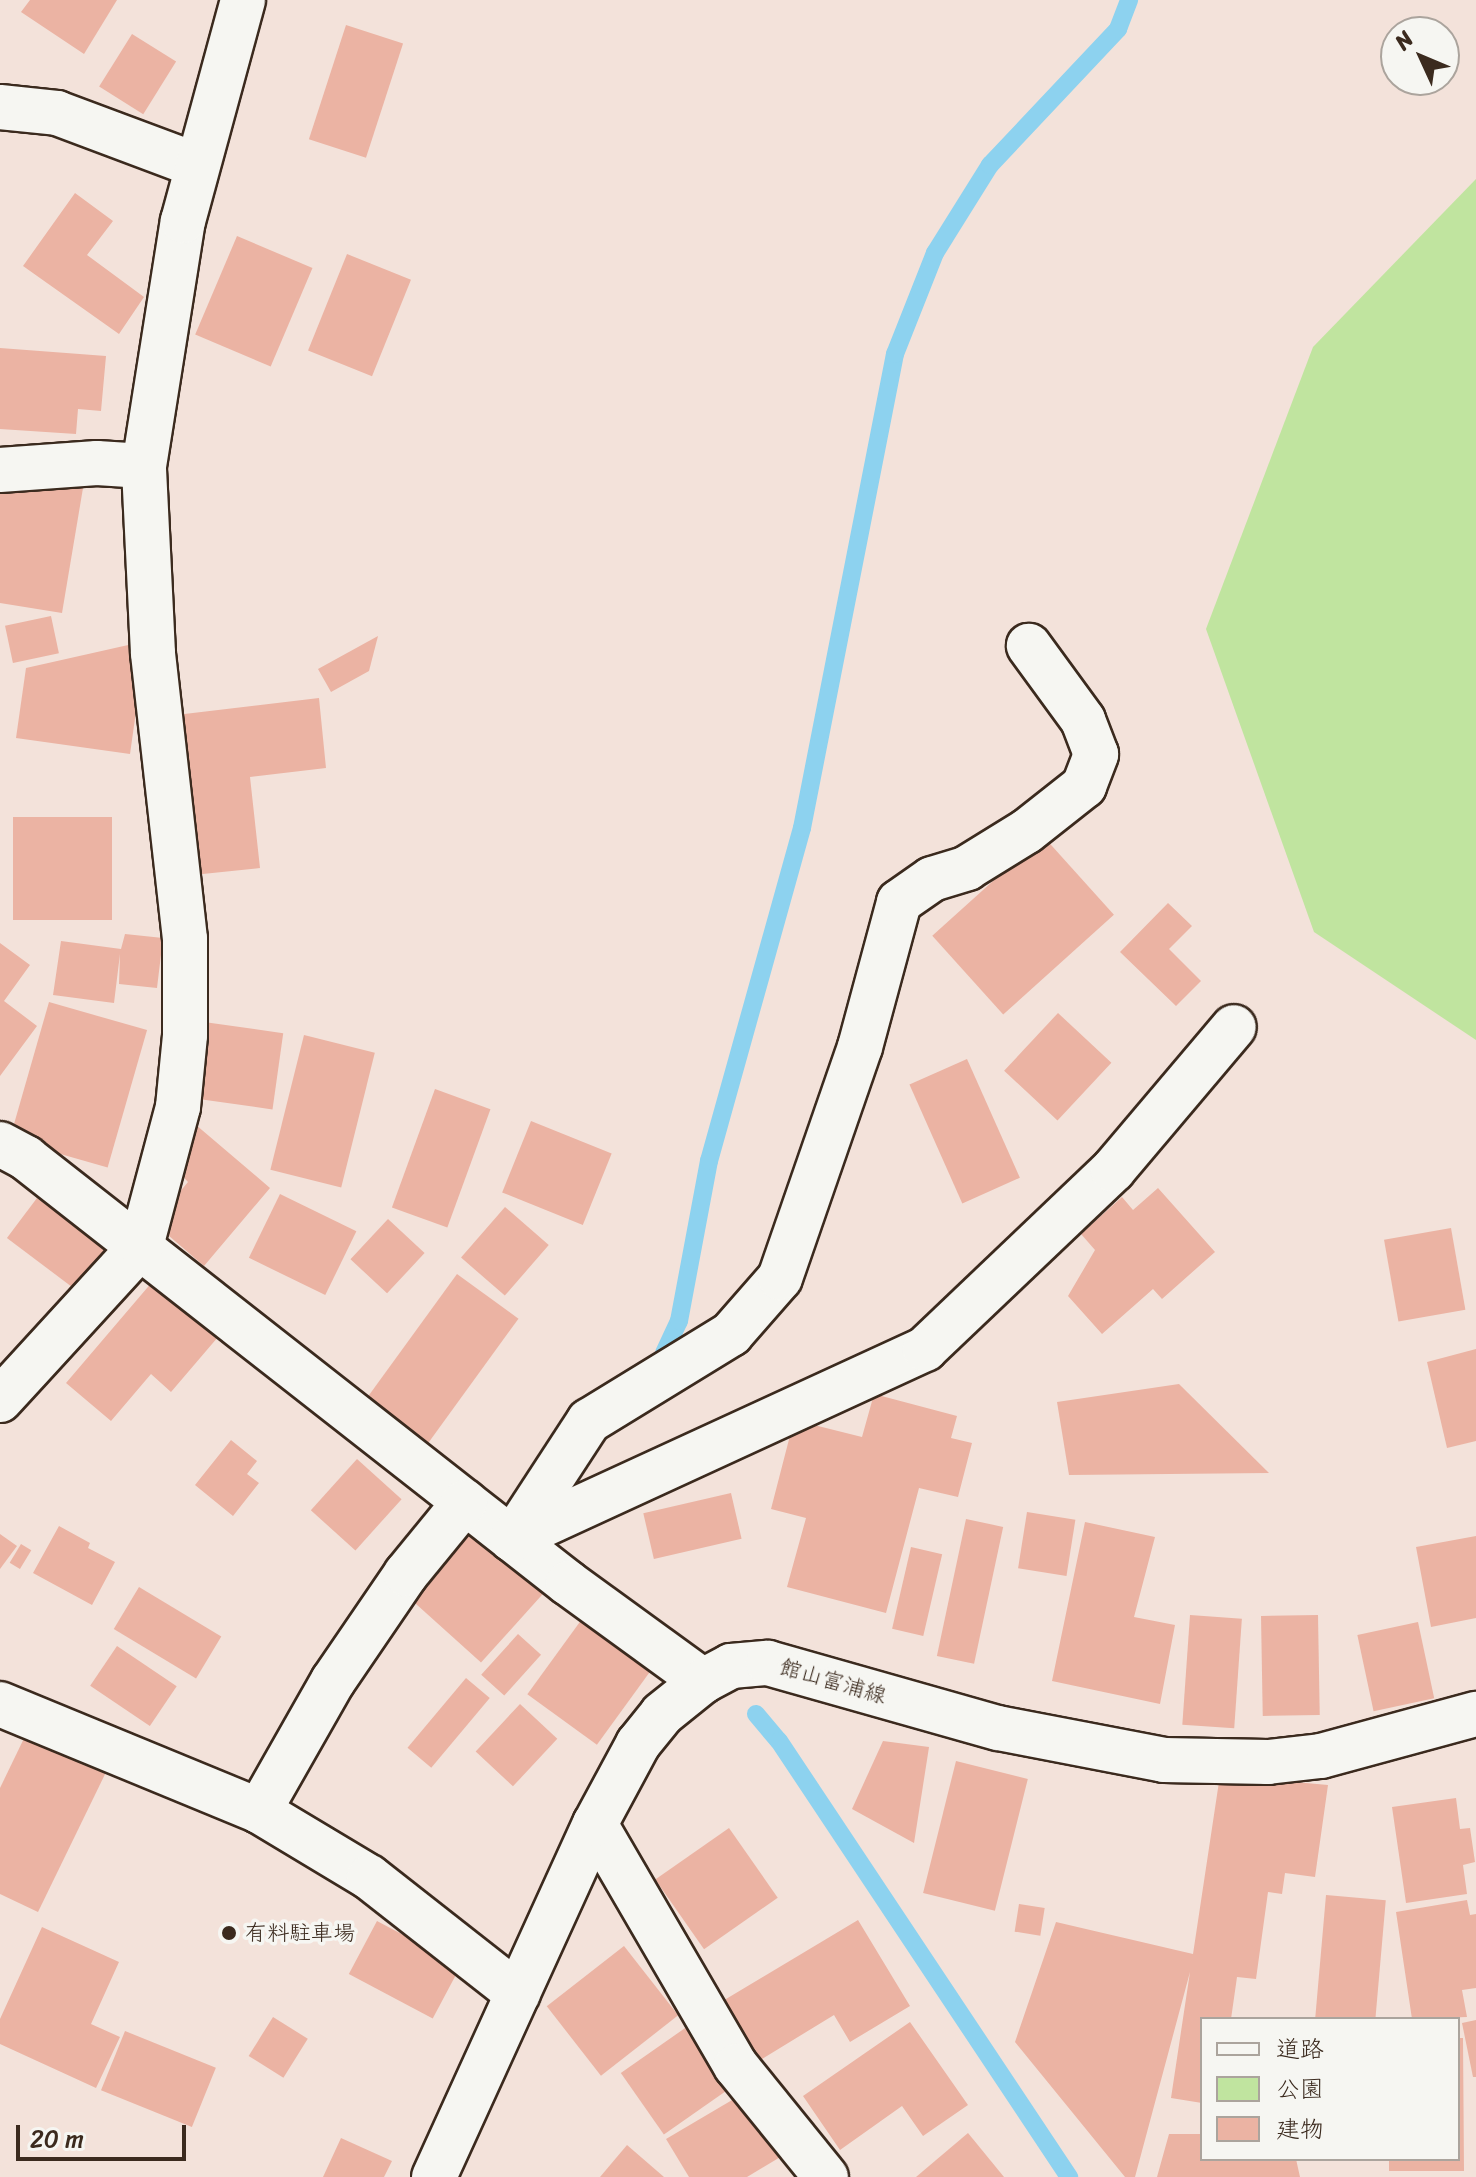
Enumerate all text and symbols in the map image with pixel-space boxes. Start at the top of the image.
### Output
north arrow [1380,16,1460,96]
text: N [1384,21,1423,59]
street label: 館山富浦線 [776,1653,890,1709]
place label: 有料駐車場 [245,1920,355,1946]
marker: 有料駐車場 [220,1924,238,1942]
legend [1200,2017,1460,2161]
text: 道路 [1276,2028,1324,2070]
text: 公園 [1276,2068,1324,2110]
text: 建物 [1276,2108,1324,2150]
scale bar [20,2109,190,2159]
text: 20 m [30,2118,84,2160]

